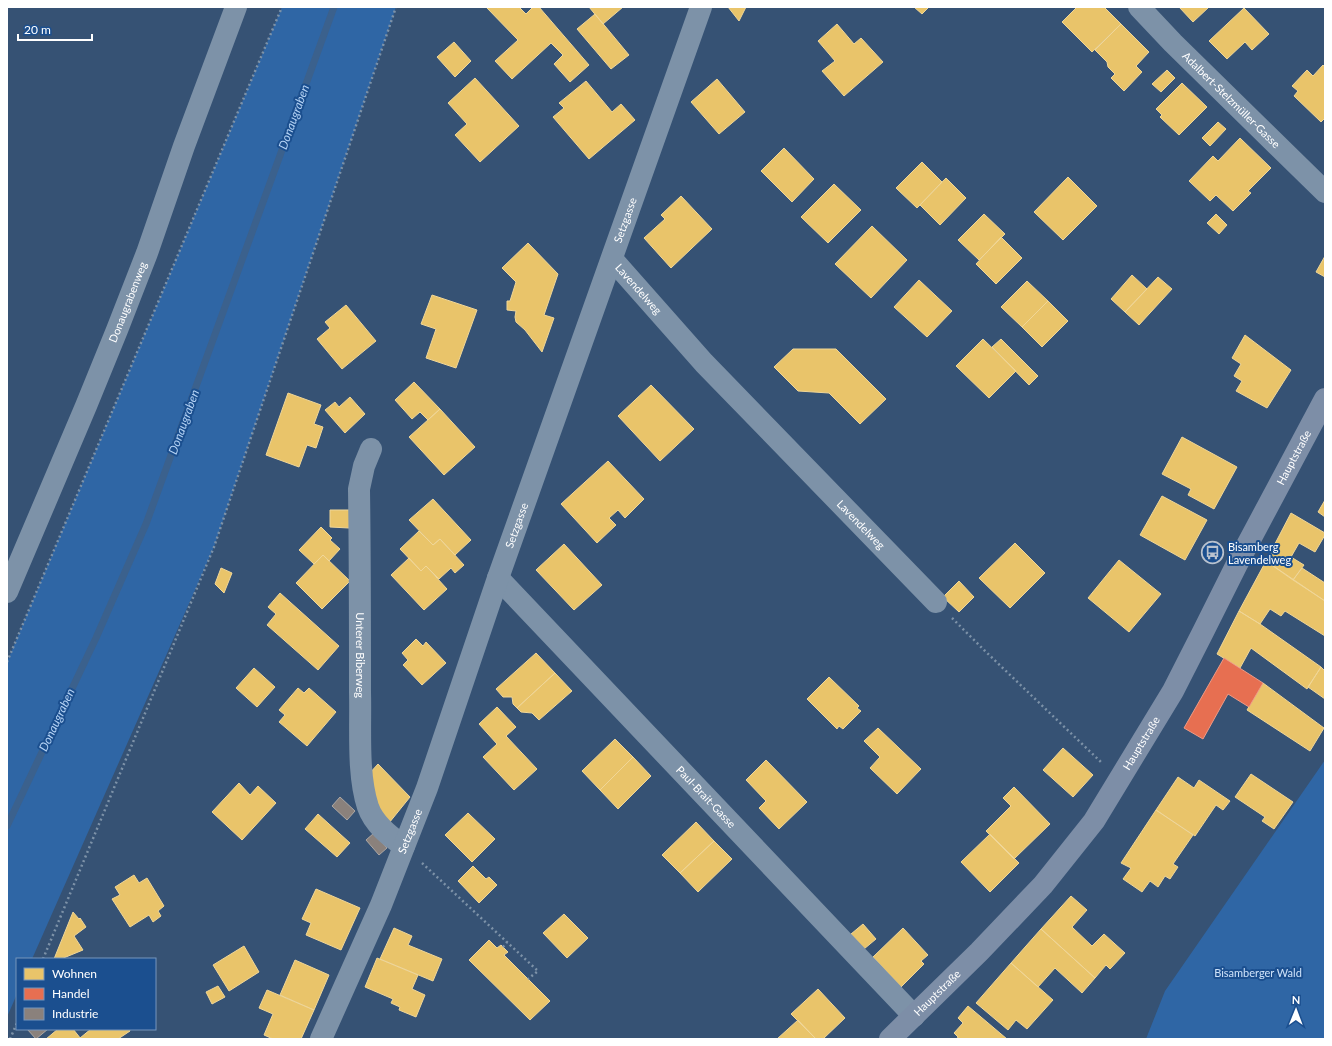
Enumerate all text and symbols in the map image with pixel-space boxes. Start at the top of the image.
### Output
scale bar [18,16,92,42]
text: 20 m [24,22,51,37]
street label: Adalbert-Stelzmüller-Gasse [1180,49,1283,151]
water label: Donaugraben [275,82,312,151]
street label: Setzgasse [611,195,639,244]
street label: Donaugrabenweg [106,260,149,344]
street label: Lavendelweg [613,261,665,317]
water label: Donaugraben [165,387,202,456]
street label: Hauptstraße [1273,427,1313,487]
street label: Lavendelweg [834,497,888,552]
street label: Setzgasse [502,501,530,550]
bus stop icon: Bisamberg Lavendelweg [1199,540,1225,566]
place label: Bisamberg Lavendelweg [1228,540,1291,566]
street label: Unterer Biberweg [354,612,367,698]
water label: Donaugraben [35,686,78,754]
street label: Hauptstraße [1120,714,1162,772]
street label: Paul-Brait-Gasse [674,763,739,830]
street label: Setzgasse [395,807,424,855]
legend [16,958,156,1030]
text: Wohnen [52,966,97,981]
park label: Bisamberger Wald [1214,966,1302,979]
street label: Hauptstraße [911,967,963,1018]
text: Handel [52,986,90,1001]
north arrow [1276,990,1316,1030]
text: N [1292,993,1301,1006]
text: Industrie [52,1006,98,1021]

